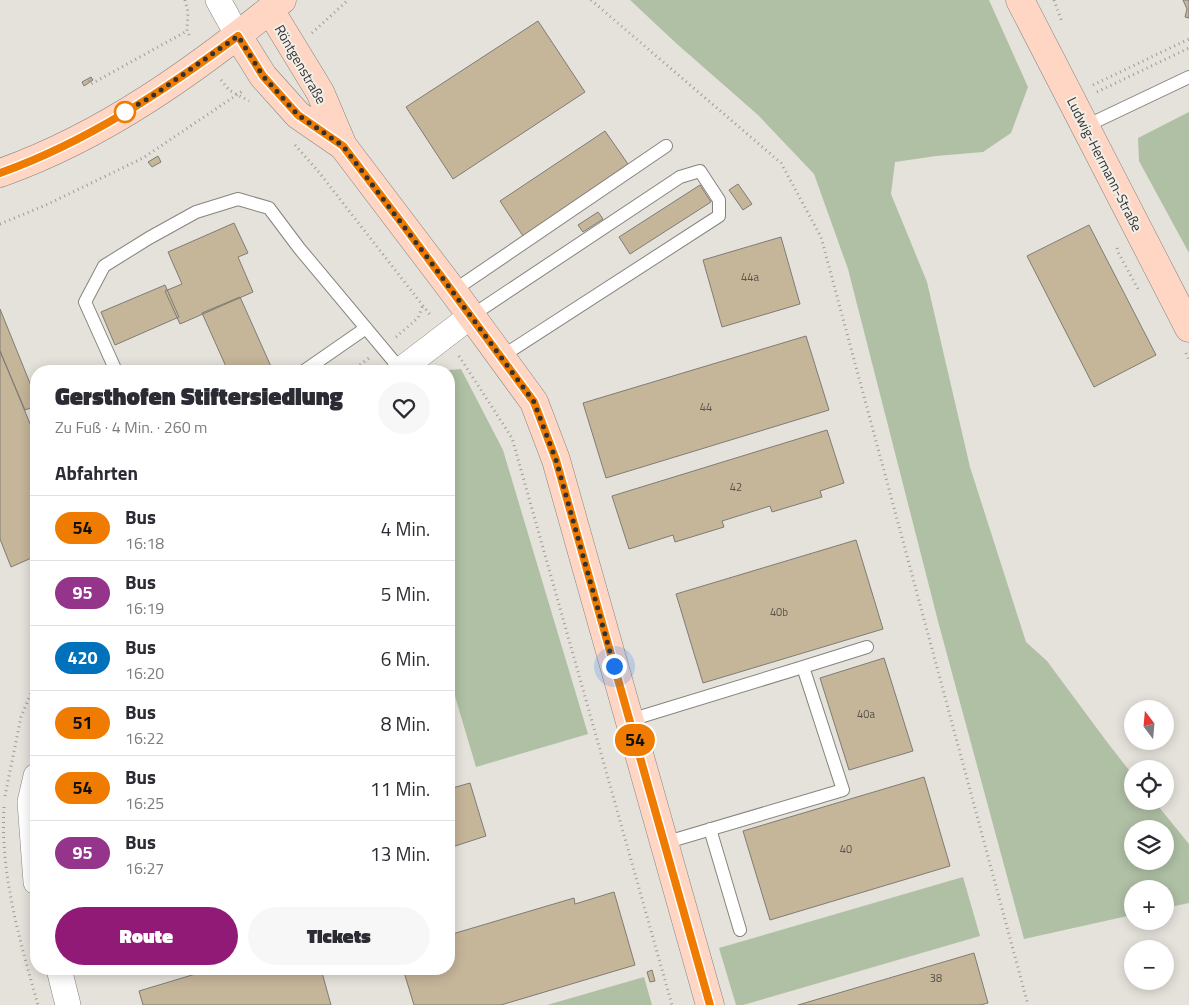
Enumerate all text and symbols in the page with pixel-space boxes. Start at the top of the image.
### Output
street label: Röntgenstraße [270,20,332,108]
street label: Ludwig-Hermann-Straße [1062,93,1148,235]
unlabelled marker [114,101,136,123]
house number: 44a [741,269,759,285]
text: Gersthofen Stiftersiedlung [55,378,343,414]
button: heart [378,382,430,434]
house number: 44 [700,399,712,415]
text: Zu Fuß · 4 Min. · 260 m [55,415,208,439]
text: Abfahrten [55,458,138,487]
house number: 42 [730,479,742,495]
text: Bus [125,502,156,531]
text: 54 [72,514,93,541]
text: 4 Min. [381,514,430,543]
text: 16:18 [125,531,164,555]
text: Bus [125,567,156,596]
text: 95 [72,579,93,606]
text: 5 Min. [381,579,430,608]
text: 16:19 [125,596,164,620]
house number: 40b [770,604,788,620]
text: Bus [125,632,156,661]
text: 420 [67,644,98,671]
text: 6 Min. [381,644,430,673]
your location [602,654,627,679]
text: 16:20 [125,661,164,685]
text: Bus [125,697,156,726]
north arrow [1124,700,1174,750]
map controls [1124,700,1174,990]
house number: 40a [857,706,875,722]
text: 51 [72,709,93,736]
text: 8 Min. [381,709,430,738]
line badge: 54 [612,724,658,756]
text: 16:22 [125,726,164,750]
text: 54 [625,726,645,753]
button: locate [1124,760,1174,810]
text: Bus [125,762,156,791]
text: 54 [72,774,93,801]
text: 11 Min. [370,774,430,803]
text: 16:25 [125,791,164,815]
button: layers [1124,820,1174,870]
text: Bus [125,827,156,856]
text: 95 [72,839,93,866]
text: 13 Min. [370,839,430,868]
house number: 40 [840,841,852,857]
text: 16:27 [125,856,164,880]
button: + [1124,880,1174,930]
button: Route [55,907,238,965]
button: Tickets [248,907,430,965]
button: − [1124,940,1174,990]
house number: 38 [930,970,942,986]

